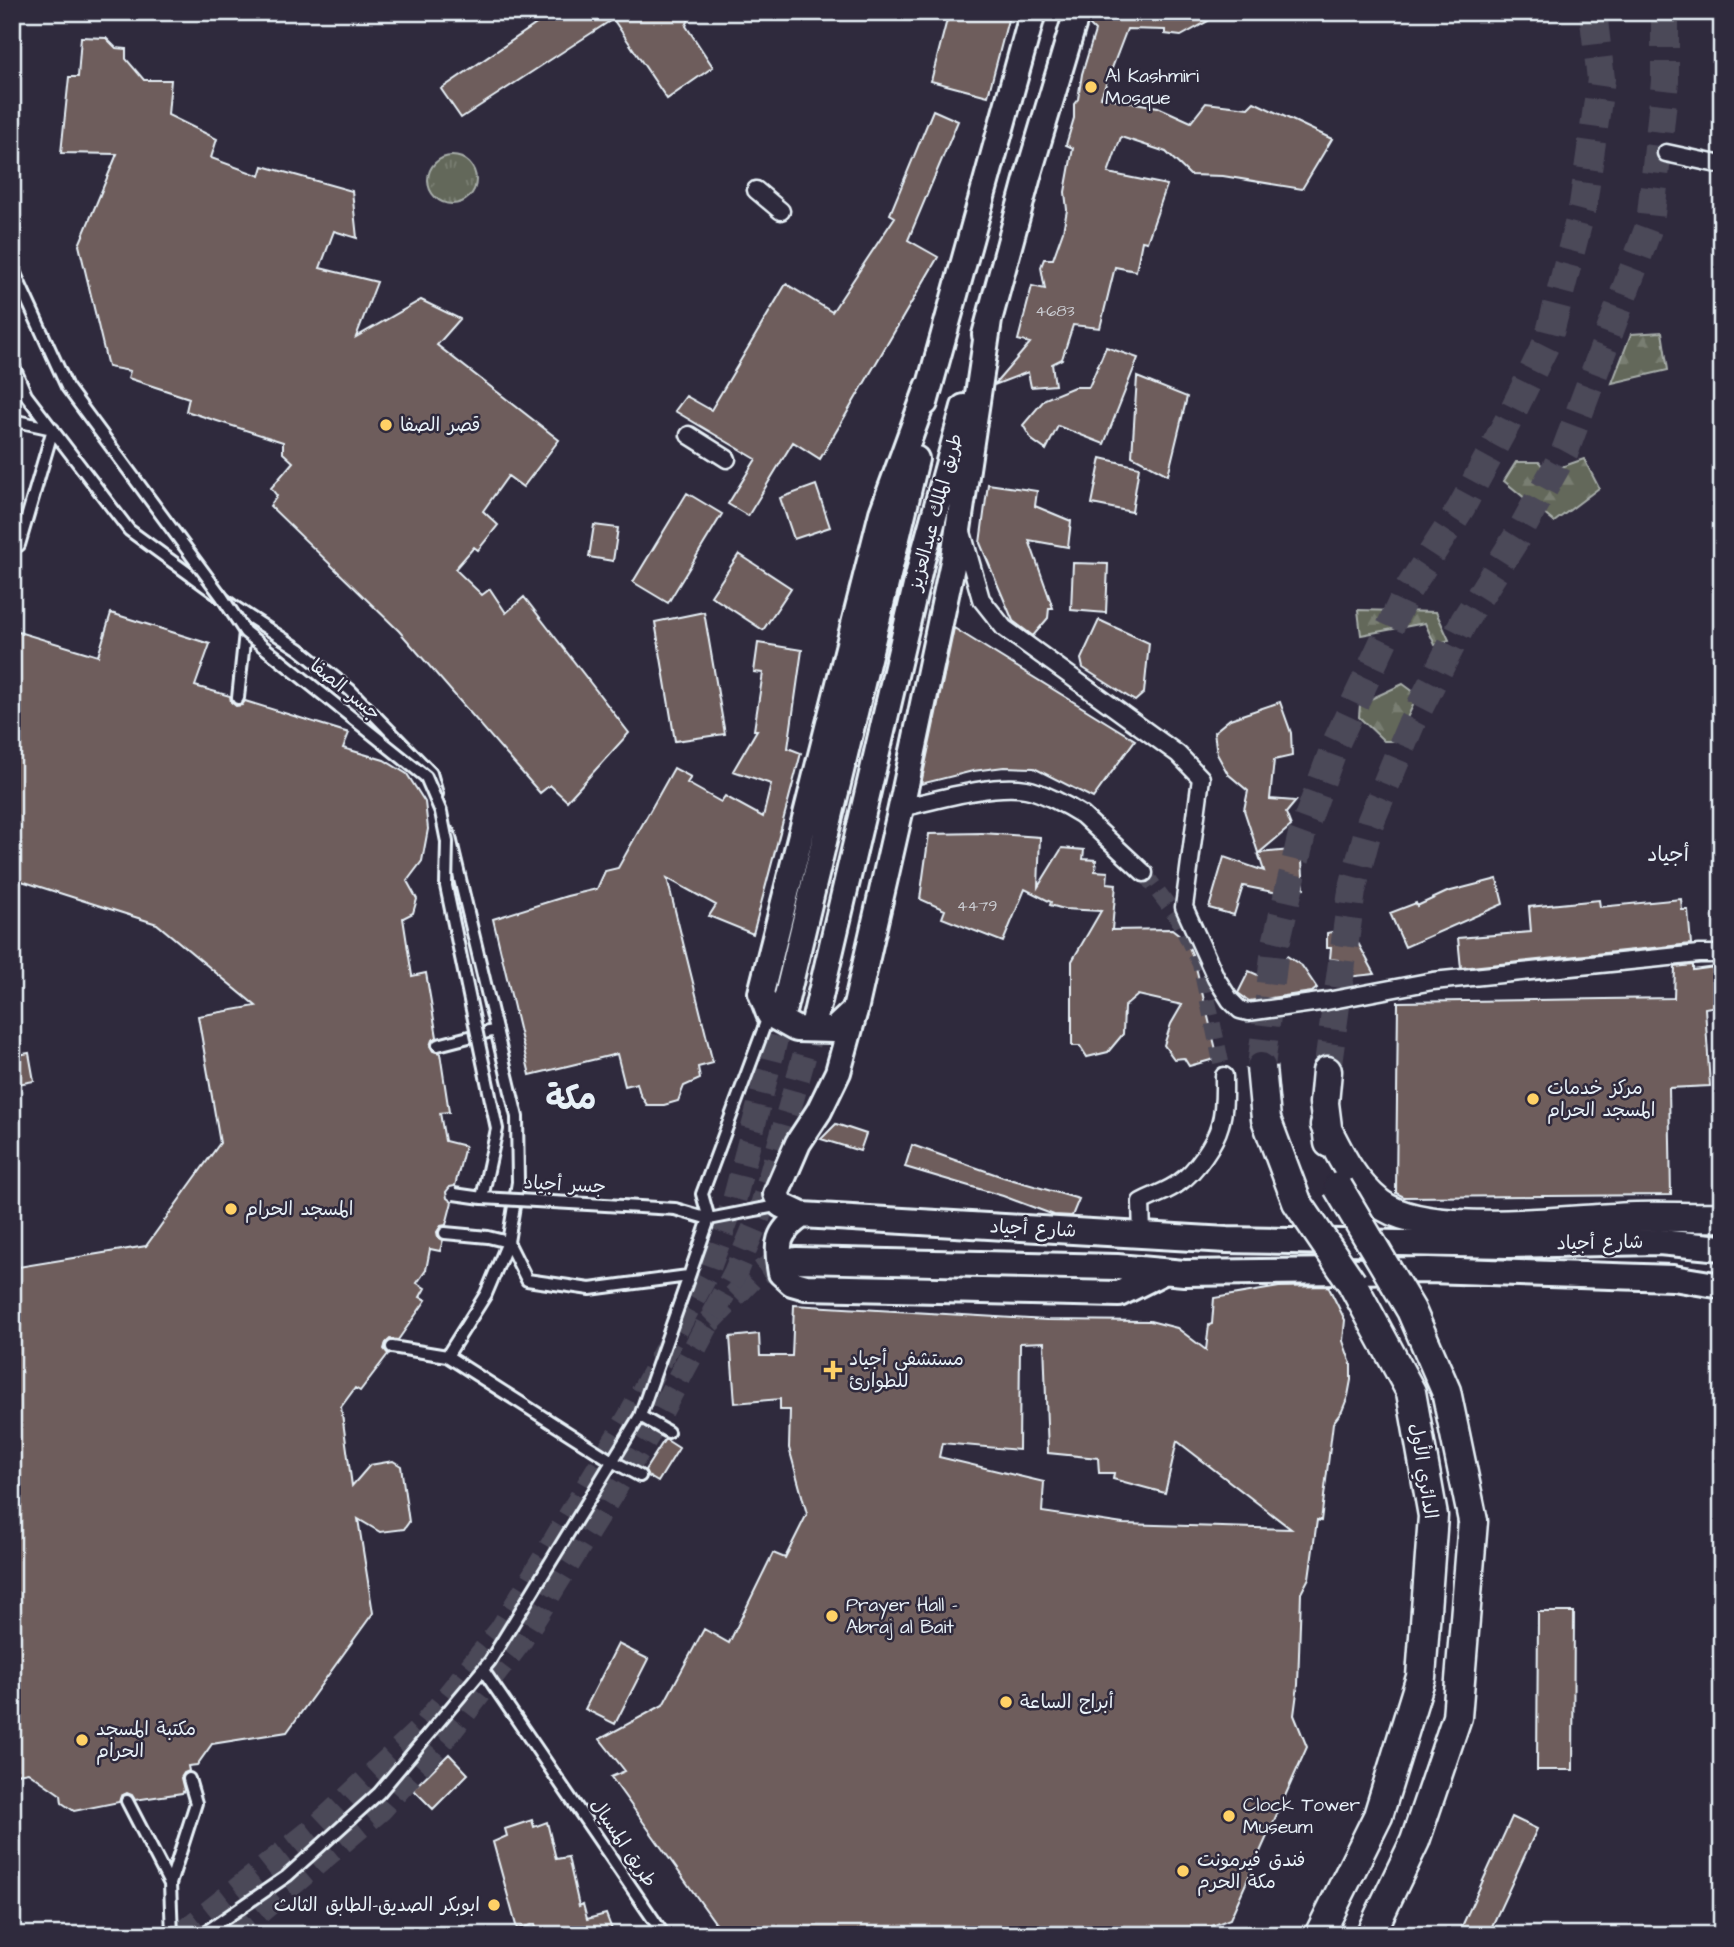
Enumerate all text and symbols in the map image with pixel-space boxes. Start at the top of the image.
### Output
place label: Al Kashmiri Mosque [1105,63,1199,112]
marker: Al Kashmiri Mosque [1083,79,1099,95]
house number: 4683 [1035,300,1075,322]
place label: قصر الصفا [400,412,480,439]
marker: قصر الصفا [378,417,394,433]
street label: طريق الملك عبدالعزيز [902,431,970,595]
street label: جسر الصفا [304,653,386,727]
district label: أجياد [1647,840,1689,869]
house number: 4479 [957,895,997,917]
place label: مركز خدمات المسجد الحرام [1547,1075,1655,1124]
district label: مكة [545,1076,597,1122]
marker: مركز خدمات المسجد الحرام [1525,1091,1541,1107]
street label: جسر أجياد [523,1169,607,1201]
place label: المسجد الحرام [245,1196,353,1223]
marker: المسجد الحرام [223,1201,239,1217]
street label: شارع أجياد [989,1213,1077,1245]
street label: شارع أجياد [1557,1229,1643,1257]
place label: مستشفى أجياد للطوارئ [849,1346,964,1395]
marker: مستشفى أجياد للطوارئ [823,1360,843,1380]
street label: الدائري الأول [1402,1421,1444,1521]
place label: Prayer Hall - Abraj al Bait [846,1592,958,1641]
marker: Prayer Hall - Abraj al Bait [824,1608,840,1624]
place label: أبراج الساعة [1020,1689,1114,1716]
marker: أبراج الساعة [998,1694,1014,1710]
place label: مكتبة المسجد الحرام [96,1716,196,1765]
marker: مكتبة المسجد الحرام [74,1732,90,1748]
place label: Clock Tower Museum [1243,1792,1361,1841]
street label: طريق المسيال [583,1793,663,1893]
marker: Clock Tower Museum [1221,1808,1237,1824]
place label: فندق فيرمونت مكة الحرم [1197,1847,1305,1896]
marker: فندق فيرمونت مكة الحرم [1175,1863,1191,1879]
place label: ابوبكر الصديق-الطابق الثالث [274,1892,480,1919]
marker: ابوبكر الصديق-الطابق الثالث [486,1897,502,1913]

